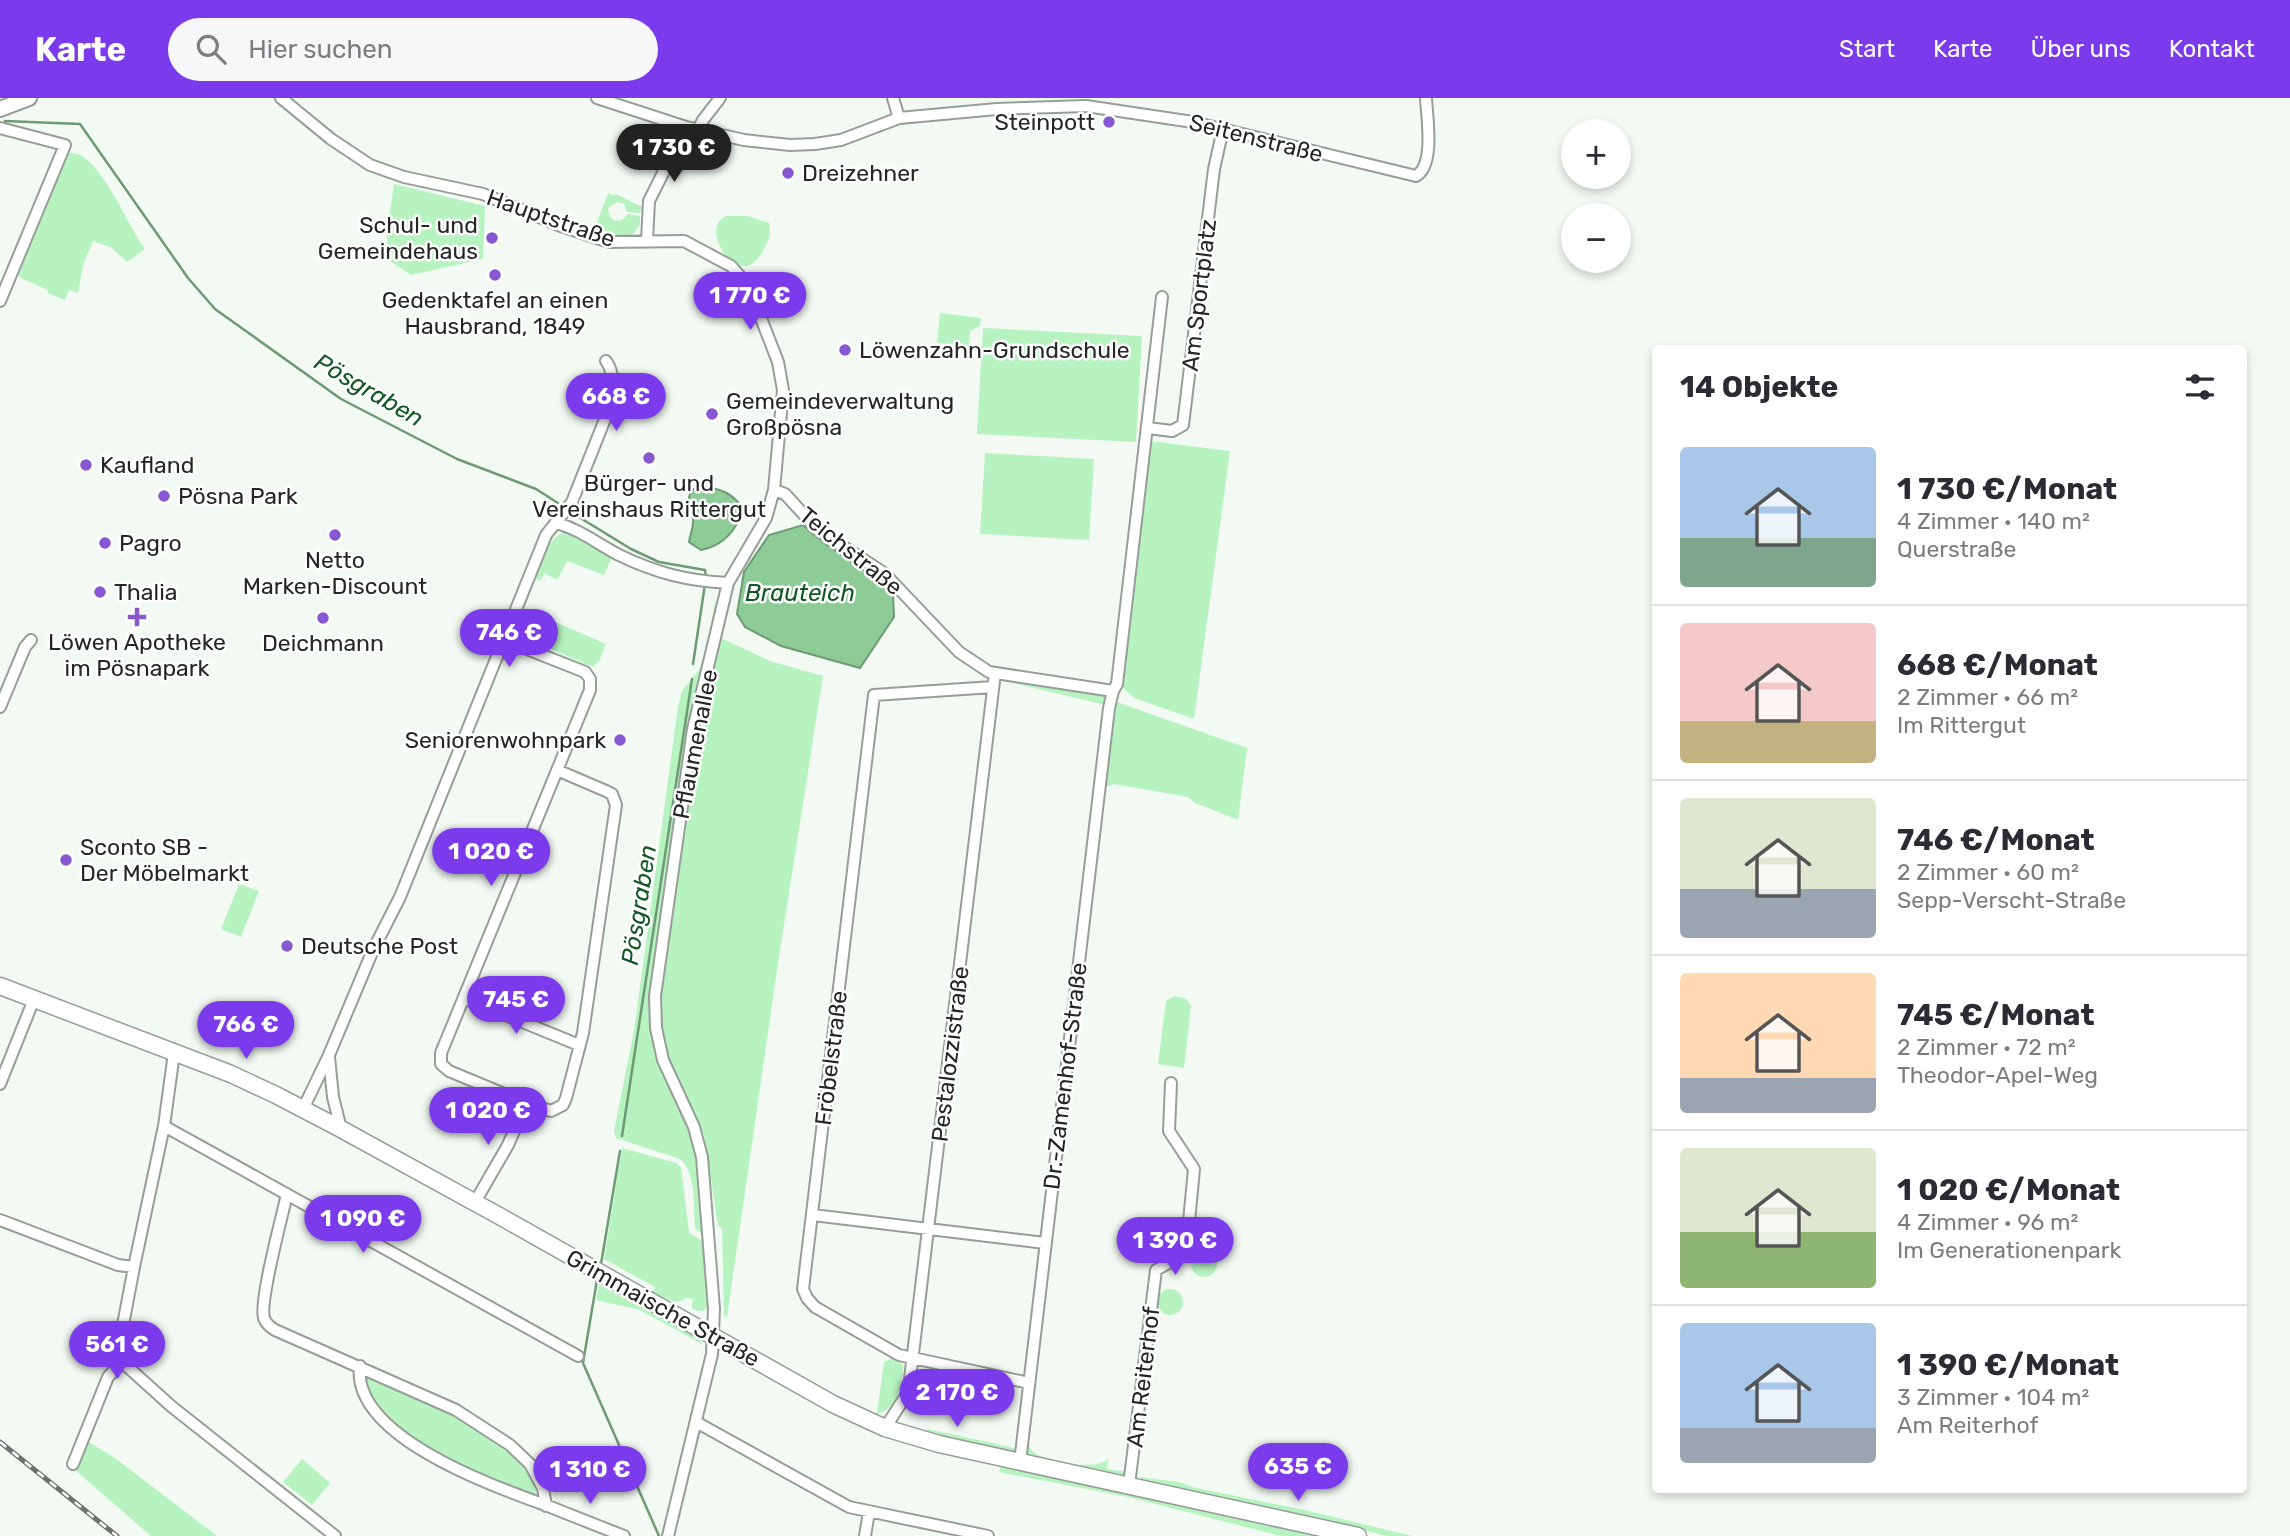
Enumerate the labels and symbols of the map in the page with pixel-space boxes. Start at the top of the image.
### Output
place label: Steinpott [995,108,1095,136]
street label: Seitenstraße [1186,108,1326,168]
marker: Steinpott [1101,114,1117,130]
pin: 1 730 € [609,125,739,184]
place label: Dreizehner [802,159,919,187]
marker: Dreizehner [780,165,796,181]
street label: Hauptstraße [483,183,619,253]
place label: Schul- und Gemeindehaus [318,211,478,265]
street label: Am Sportplatz [1176,217,1222,373]
marker: Schul- und Gemeindehaus [484,230,500,246]
marker: Gedenktafel an einen Hausbrand, 1849 [487,267,503,283]
pin: 1 770 € [685,272,815,332]
place label: Gedenktafel an einen Hausbrand, 1849 [382,286,608,340]
place label: Löwenzahn-Grundschule [859,336,1130,364]
marker: Löwenzahn-Grundschule [837,342,853,358]
water label: Pösgraben [310,348,428,432]
pin: 668 € [567,374,665,433]
place label: Gemeindeverwaltung Großpösna [726,387,954,441]
marker: Gemeindeverwaltung Großpösna [704,406,720,422]
marker: Bürger- und Vereinshaus Rittergut [641,450,657,466]
place label: Kaufland [100,451,194,479]
marker: Kaufland [78,457,94,473]
place label: Bürger- und Vereinshaus Rittergut [532,469,766,523]
place label: Pösna Park [178,482,298,510]
marker: Pösna Park [156,488,172,504]
street label: Teichstraße [794,501,908,601]
marker: Netto Marken-Discount [327,527,343,543]
place label: Pagro [119,529,182,557]
marker: Pagro [97,535,113,551]
place label: Netto Marken-Discount [243,546,427,600]
place label: Thalia [114,578,177,606]
water label: Brauteich [745,579,855,607]
marker: Thalia [92,584,108,600]
marker: Löwen Apotheke im Pösnapark [129,609,145,625]
marker: Deichmann [315,610,331,626]
pin: 746 € [460,610,558,669]
place label: Löwen Apotheke im Pösnapark [48,628,226,682]
place label: Deichmann [262,629,384,657]
street label: Pflaumenallee [667,667,723,821]
place label: Seniorenwohnpark [405,726,606,754]
marker: Seniorenwohnpark [612,732,628,748]
pin: 1 020 € [426,828,556,888]
place label: Sconto SB - Der Möbelmarkt [80,833,249,887]
water label: Pösgraben [616,843,662,967]
marker: Sconto SB - Der Möbelmarkt [58,852,74,868]
place label: Deutsche Post [301,932,458,960]
marker: Deutsche Post [279,938,295,954]
street label: Dr.-Zamenhof-Straße [1037,961,1093,1191]
street label: Pestalozzistraße [925,964,975,1144]
pin: 745 € [467,976,565,1036]
street label: Fröbelstraße [809,989,853,1127]
pin: 766 € [197,1002,295,1061]
pin: 1 020 € [423,1088,553,1147]
pin: 1 090 € [298,1196,428,1255]
pin: 1 390 € [1110,1218,1240,1277]
street label: Grimmaische Straße [561,1243,765,1373]
street label: Am Reiterhof [1120,1305,1166,1449]
pin: 561 € [68,1322,166,1381]
pin: 2 170 € [892,1370,1022,1429]
pin: 635 € [1249,1444,1347,1503]
pin: 1 310 € [525,1446,655,1506]

